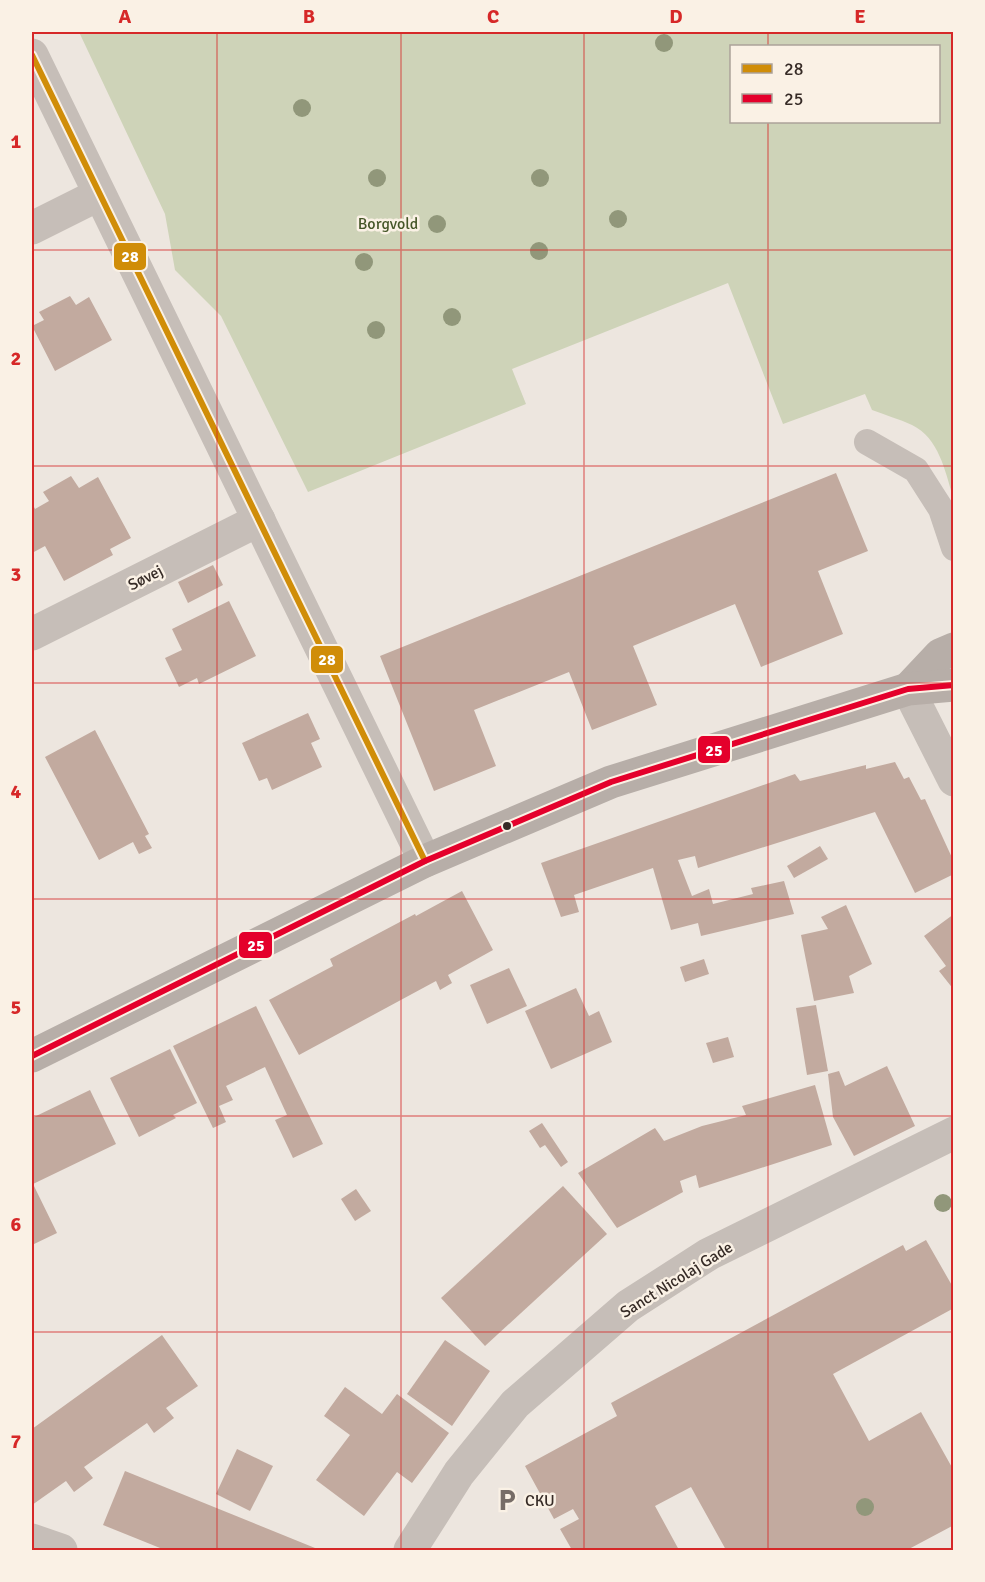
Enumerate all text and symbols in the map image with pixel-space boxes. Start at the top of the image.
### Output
text: A [119,4,132,29]
text: B [303,4,315,29]
text: C [487,4,499,29]
text: D [669,4,683,29]
text: E [854,4,866,29]
legend [730,45,940,123]
text: 28 [784,58,803,80]
text: 25 [784,88,803,110]
text: 1 [11,129,22,154]
park label: Borgvold [358,214,418,234]
line badge: 28 [113,242,147,271]
text: 28 [121,247,139,267]
text: 2 [11,346,21,371]
street label: Søvej [125,561,166,595]
text: 3 [11,562,21,587]
line badge: 28 [310,645,344,674]
text: 28 [318,650,336,670]
line badge: 25 [697,735,731,764]
text: 25 [705,741,723,761]
text: 4 [11,779,22,804]
unlabelled marker [501,820,513,832]
line badge: 25 [238,931,273,959]
text: 25 [247,936,265,956]
text: 5 [11,995,21,1020]
text: 6 [11,1212,22,1237]
street label: Sanct Nicolaj Gade [617,1237,737,1323]
text: 7 [11,1429,22,1454]
parking icon: CKU [494,1487,520,1513]
place label: CKU [525,1491,555,1511]

